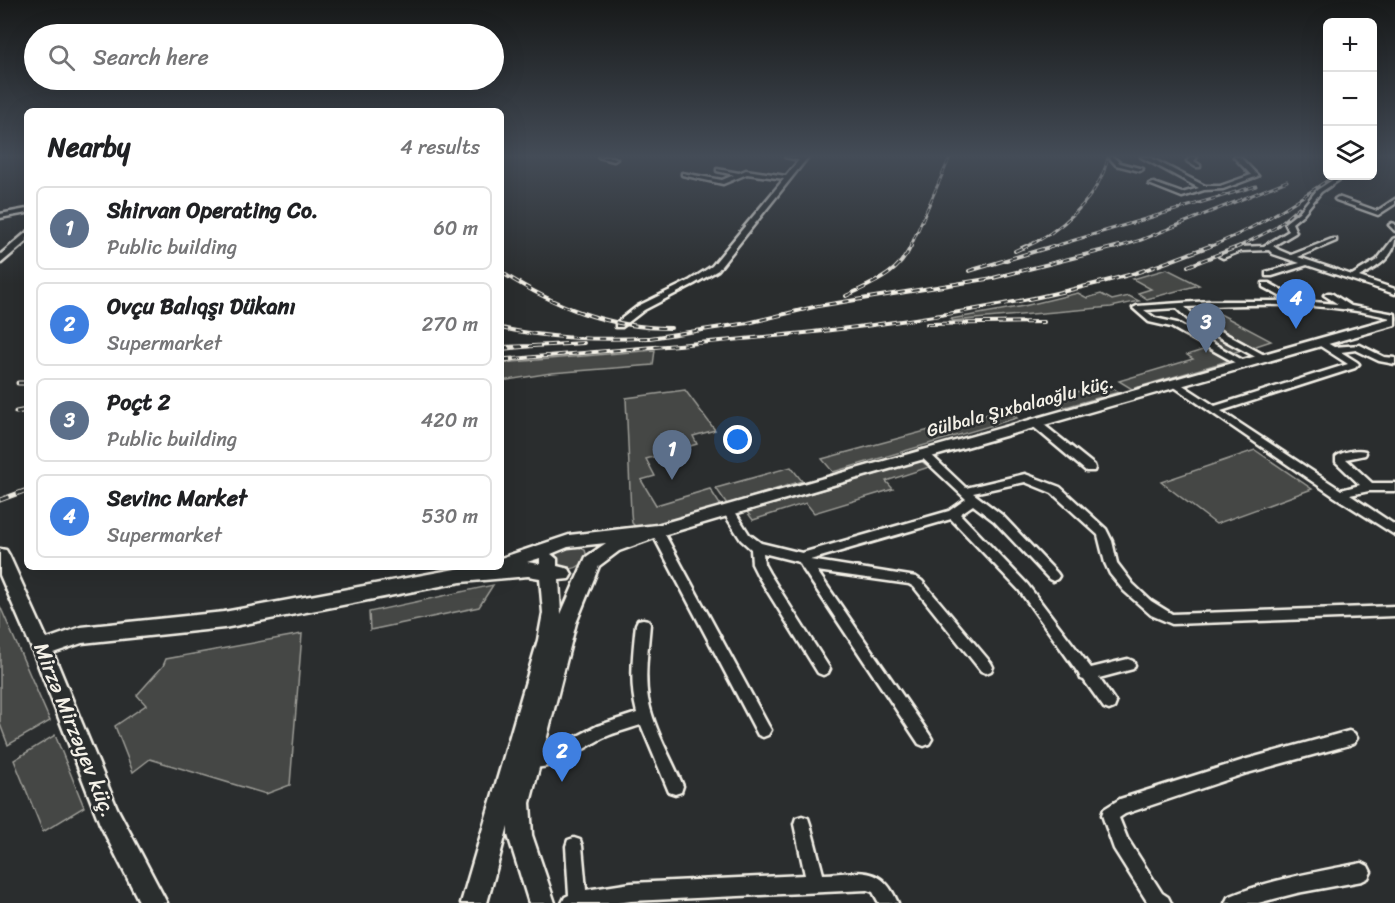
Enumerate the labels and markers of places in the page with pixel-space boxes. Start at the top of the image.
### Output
pin: 4 [1276,280,1316,329]
pin: 3 [1186,304,1226,353]
pin: 1 [652,430,692,480]
pin: 2 [542,732,582,782]

